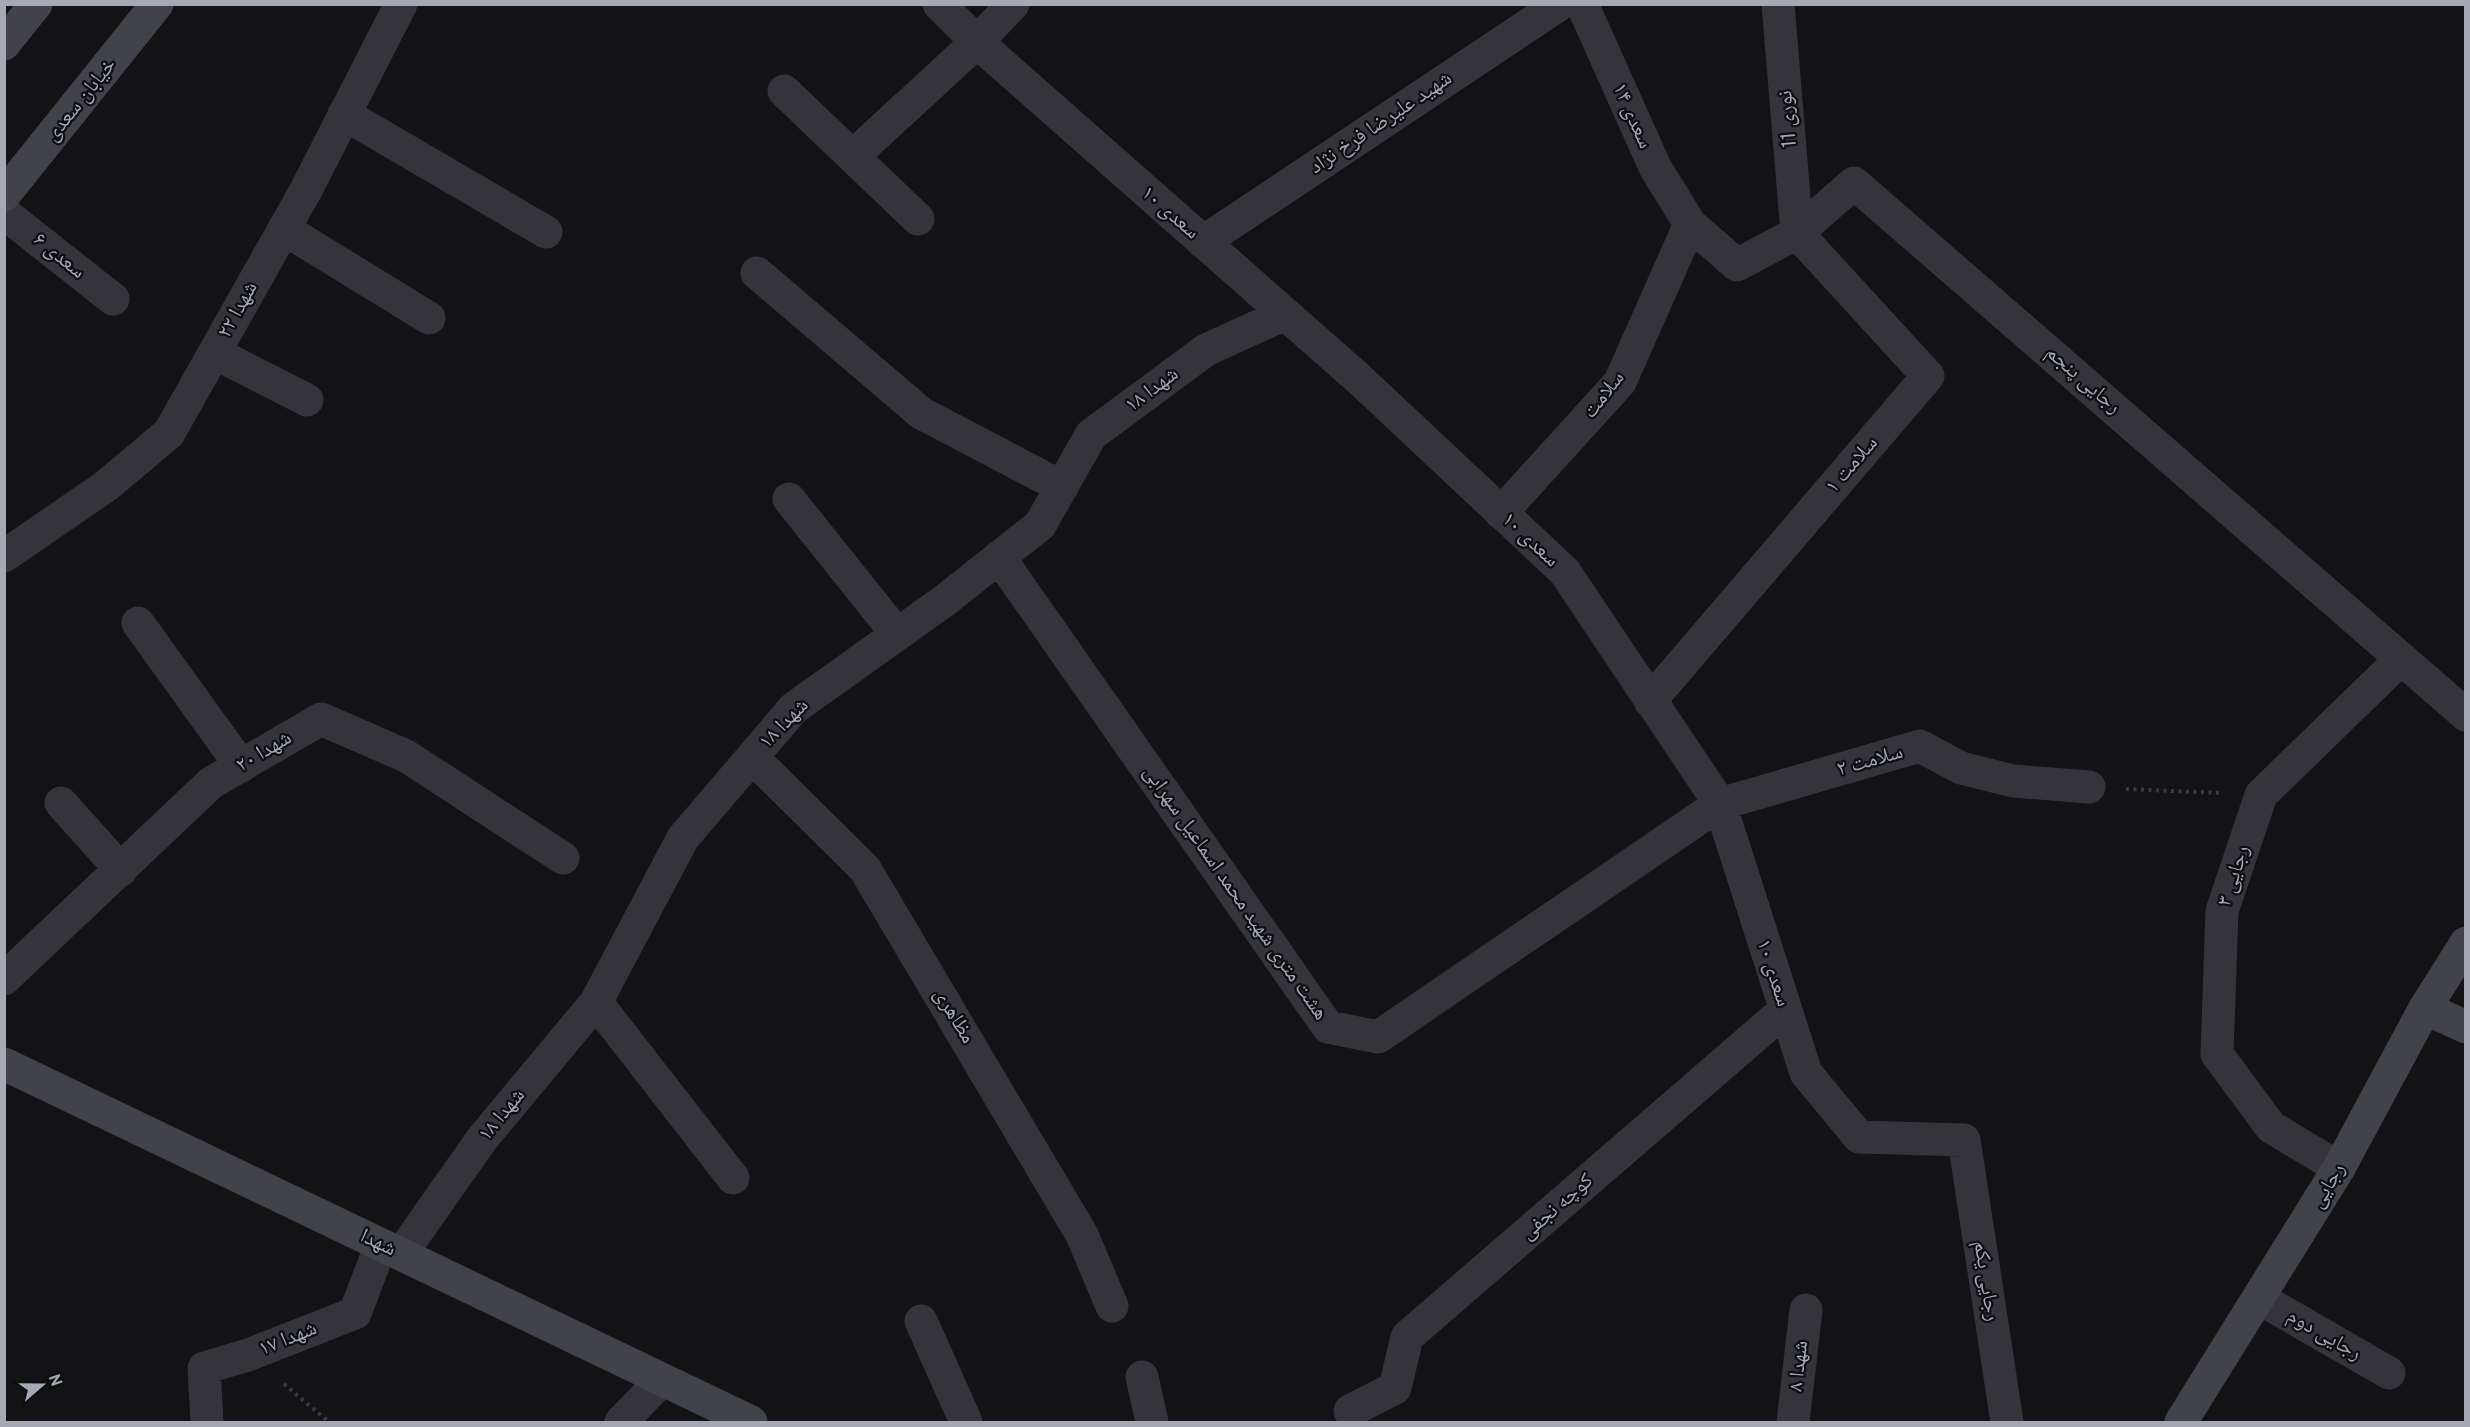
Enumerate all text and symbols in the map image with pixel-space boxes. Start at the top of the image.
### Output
street label: خیابان سعدی [39,53,123,147]
street label: شهید علیرضا فرخ نژاد [1304,65,1458,181]
street label: سعدی ۱۴ [1606,79,1658,153]
street label: نوری 11 [1772,89,1804,149]
street label: سعدی ۱۰ [1135,180,1205,246]
street label: سعدی ۶ [27,227,91,285]
street label: شهدا ۲۲ [212,277,264,343]
street label: رجایی پنجم [2040,340,2126,420]
street label: شهدا ۱۸ [1120,361,1184,419]
street label: سلامت [1577,366,1631,424]
street label: سلامت ۱ [1820,431,1884,499]
street label: سعدی ۱۰ [1495,507,1565,573]
street label: شهدا ۱۸ [753,693,815,755]
street label: شهدا ۲۰ [231,725,297,779]
street label: سلامت ۲ [1834,739,1906,783]
street label: هشت متری شهید محمد اسماعیل سهرابی [1136,760,1334,1026]
street label: رجایی ۳ [2211,842,2257,910]
street label: سعدی ۱۰ [1749,936,1797,1010]
street label: مظاهری [927,983,981,1049]
street label: شهدا ۱۸ [472,1083,532,1147]
street label: رجایی [2304,1158,2352,1214]
street label: کوچه نجفی [1515,1168,1600,1246]
street label: شهدا [356,1223,400,1263]
street label: رجایی یکم [1966,1239,2006,1323]
street label: رجایی دوم [2282,1303,2366,1367]
street label: شهدا ۱۷ [255,1315,321,1363]
street label: شهدا ۸ [1783,1339,1815,1393]
north arrow [12,1355,72,1415]
text: N [43,1372,66,1389]

